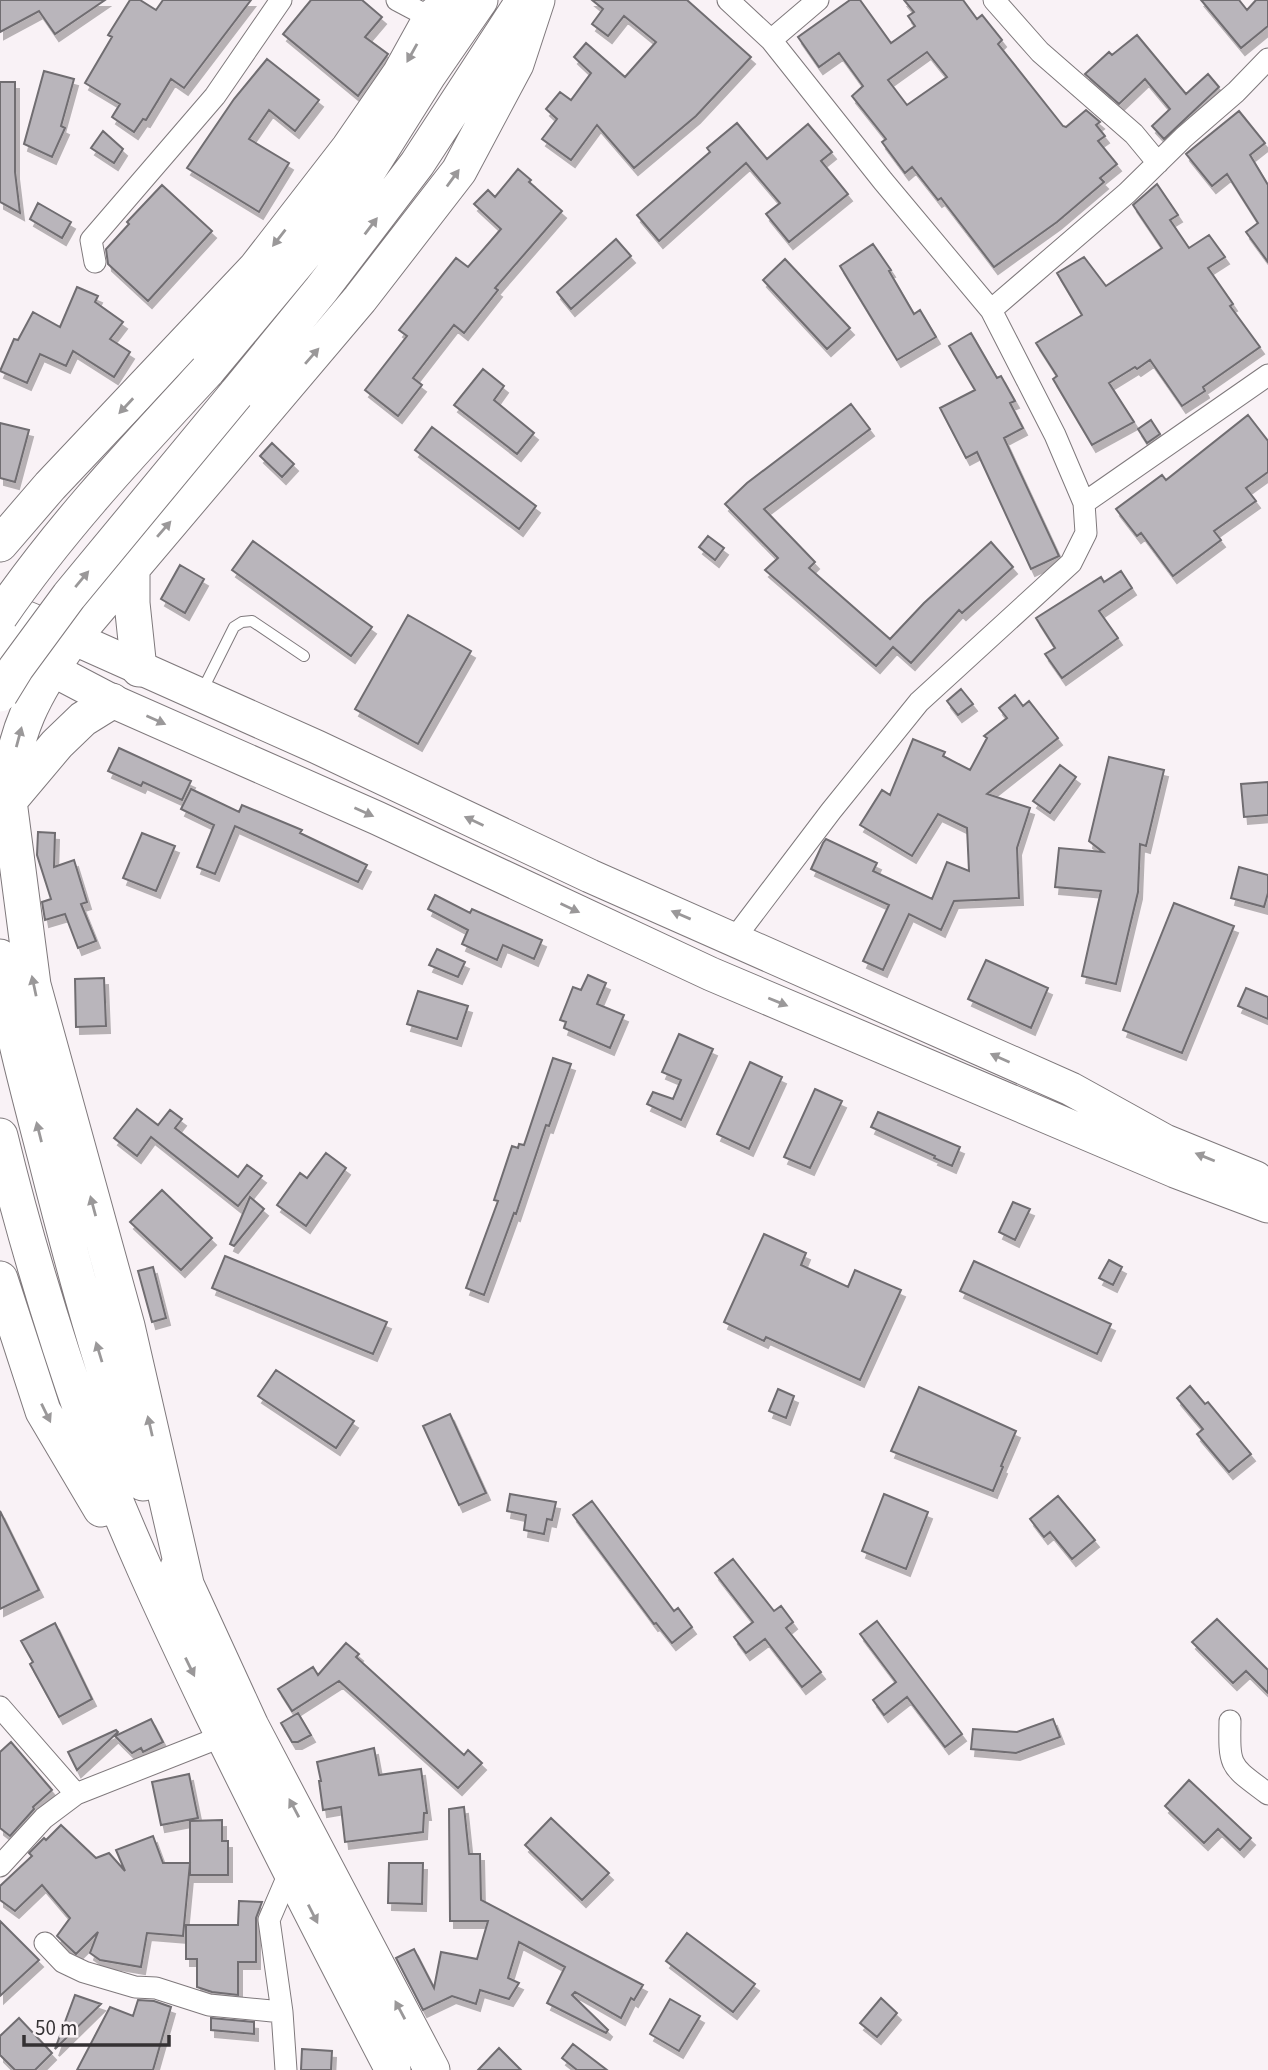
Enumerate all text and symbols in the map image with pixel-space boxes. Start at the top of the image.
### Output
one-way arrow [406,44,418,63]
one-way arrow [446,169,460,187]
one-way arrow [363,217,377,235]
one-way arrow [271,228,286,246]
one-way arrow [304,347,320,365]
one-way arrow [117,397,134,414]
one-way arrow [156,520,172,538]
one-way arrow [75,570,90,588]
one-way arrow [146,714,166,726]
one-way arrow [14,726,25,748]
one-way arrow [354,806,374,818]
one-way arrow [464,815,484,827]
one-way arrow [560,903,580,914]
one-way arrow [670,910,691,921]
one-way arrow [29,975,40,997]
one-way arrow [767,996,788,1007]
one-way arrow [990,1052,1011,1063]
one-way arrow [33,1121,44,1143]
one-way arrow [1194,1151,1215,1162]
one-way arrow [87,1195,98,1217]
one-way arrow [93,1341,103,1362]
one-way arrow [40,1403,51,1423]
one-way arrow [144,1415,155,1437]
one-way arrow [184,1657,195,1677]
one-way arrow [288,1798,300,1818]
one-way arrow [306,1905,318,1925]
one-way arrow [394,2000,406,2020]
scale bar [24,2004,170,2048]
text: 50 m [35,2013,77,2043]

